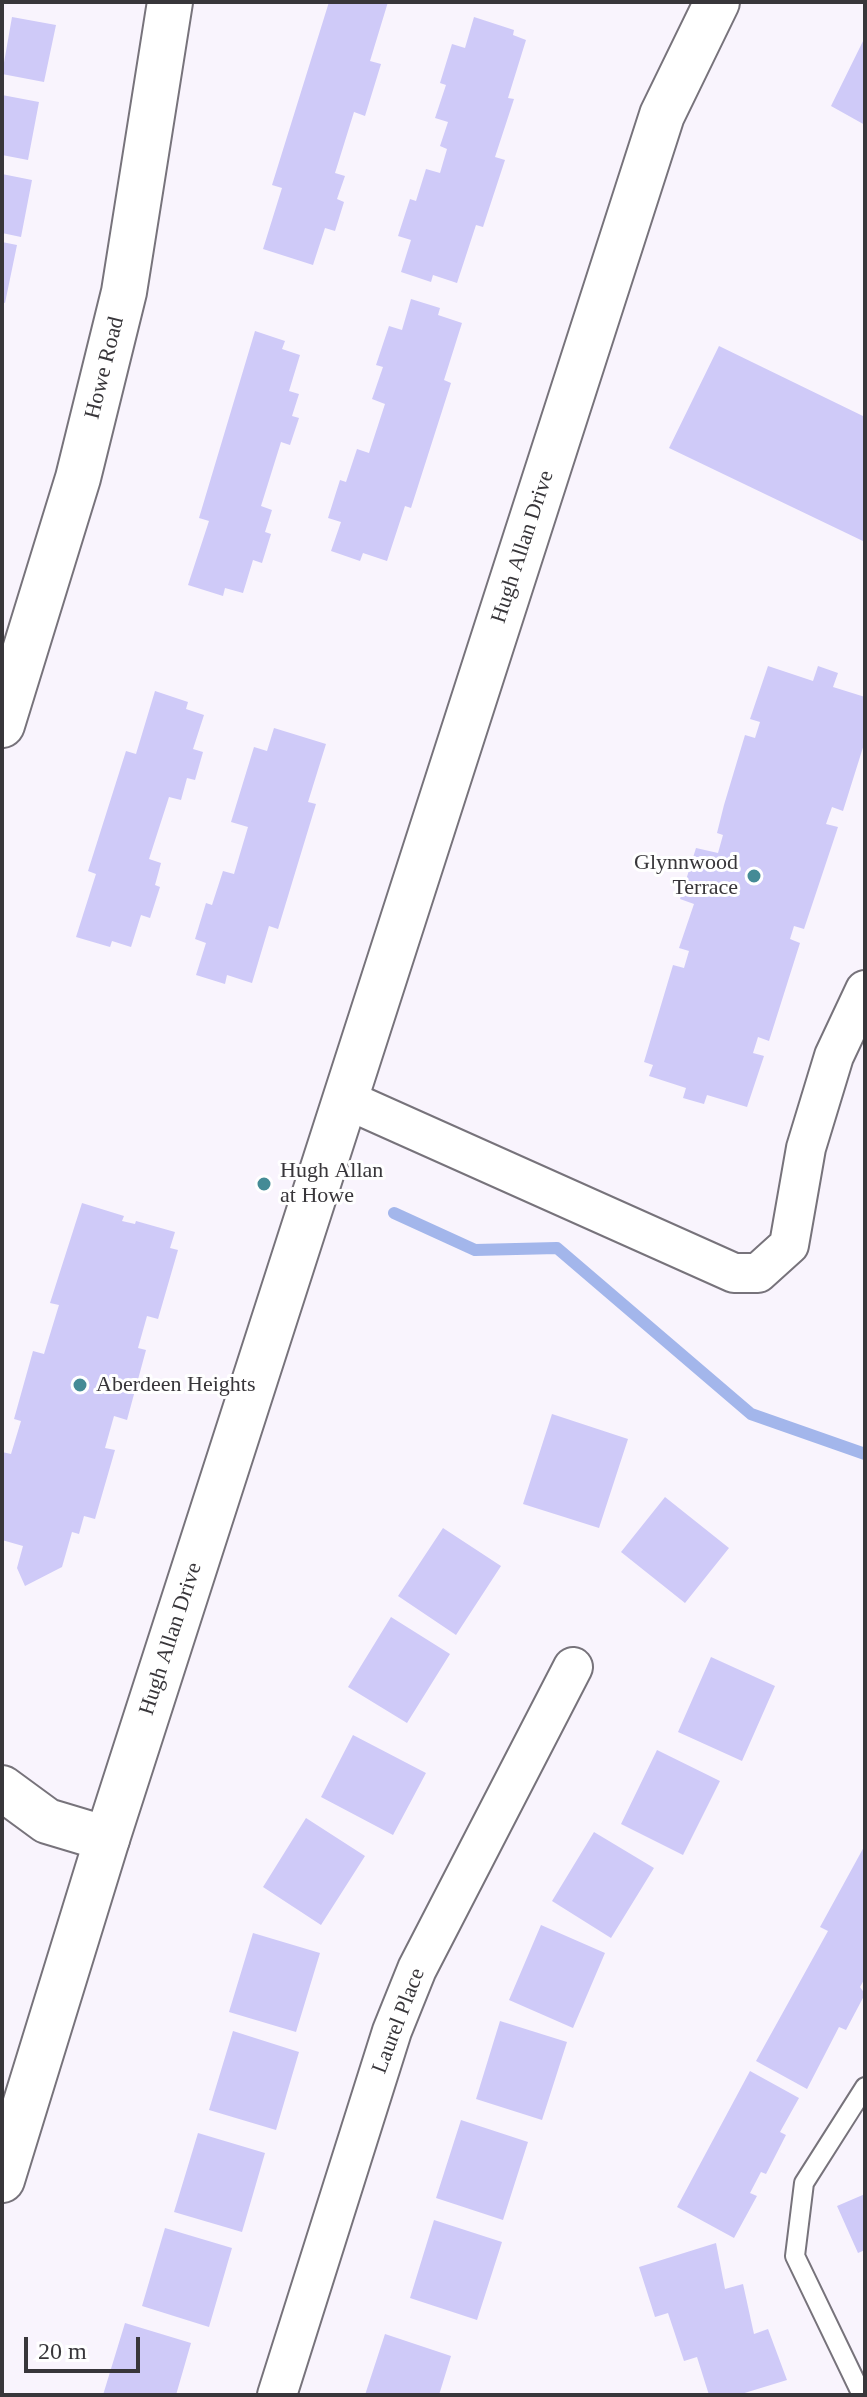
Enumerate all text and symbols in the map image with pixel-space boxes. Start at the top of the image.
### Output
street label: Howe Road [80,314,130,422]
street label: Hugh Allan Drive [486,467,560,627]
place label: Glynnwood Terrace [634,850,738,902]
marker: Glynnwood Terrace [745,867,763,885]
place label: Hugh Allan at Howe [280,1158,383,1210]
marker: Hugh Allan at Howe [255,1175,273,1193]
place label: Aberdeen Heights [96,1372,255,1398]
marker: Aberdeen Heights [71,1376,89,1394]
street label: Hugh Allan Drive [134,1559,208,1719]
street label: Laurel Place [367,1965,431,2077]
scale bar [28,2321,144,2371]
text: 20 m [38,2338,87,2364]

